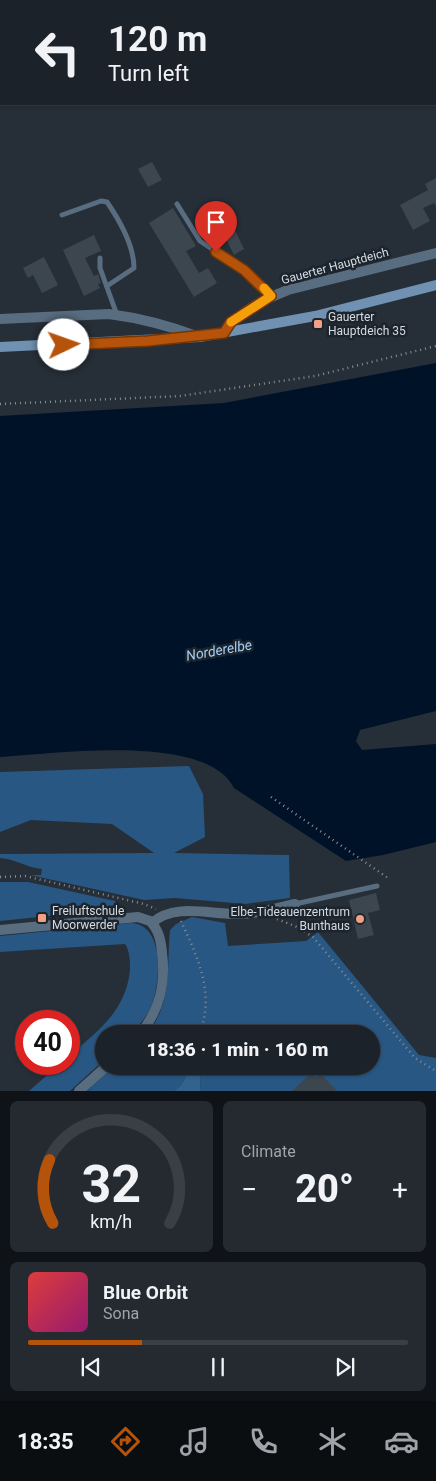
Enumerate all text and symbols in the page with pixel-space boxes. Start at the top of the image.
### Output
text: 120 m [108,19,207,60]
icon: left [25,20,90,85]
text: Turn left [108,61,189,86]
pin [195,201,237,252]
icon: arrive [202,208,230,236]
street label: Gauerter Hauptdeich [280,245,390,287]
place label: Gauerter Hauptdeich 35 [328,310,406,338]
position arrow [37,318,89,370]
marker: Gauerter Hauptdeich 35 [312,318,324,330]
water label: Norderelbe [185,636,253,664]
place label: Freiluftschule Moorwerder [52,904,124,932]
place label: Elbe-Tideauenzentrum Bunthaus [231,905,350,933]
marker: Freiluftschule Moorwerder [36,912,48,924]
marker: Elbe-Tideauenzentrum Bunthaus [354,913,366,925]
speed limit sign: 40 [15,1010,80,1075]
text: 18:36 · 1 min · 160 m [146,1038,329,1061]
text: Climate [241,1142,296,1161]
text: 32 [82,1154,141,1215]
text: 20° [295,1167,354,1211]
text: − [241,1173,257,1206]
text: + [392,1173,408,1206]
text: km/h [91,1211,132,1232]
text: Blue Orbit [103,1281,188,1304]
text: Sona [103,1304,139,1323]
icon: previous [77,1353,105,1381]
icon: pause [204,1353,232,1381]
icon: next [331,1353,359,1381]
icon: directions [108,1424,143,1459]
icon: music [177,1424,212,1459]
icon: phone [246,1424,281,1459]
icon: climate [315,1424,350,1459]
icon: car [384,1424,419,1459]
text: 18:35 [17,1429,74,1454]

